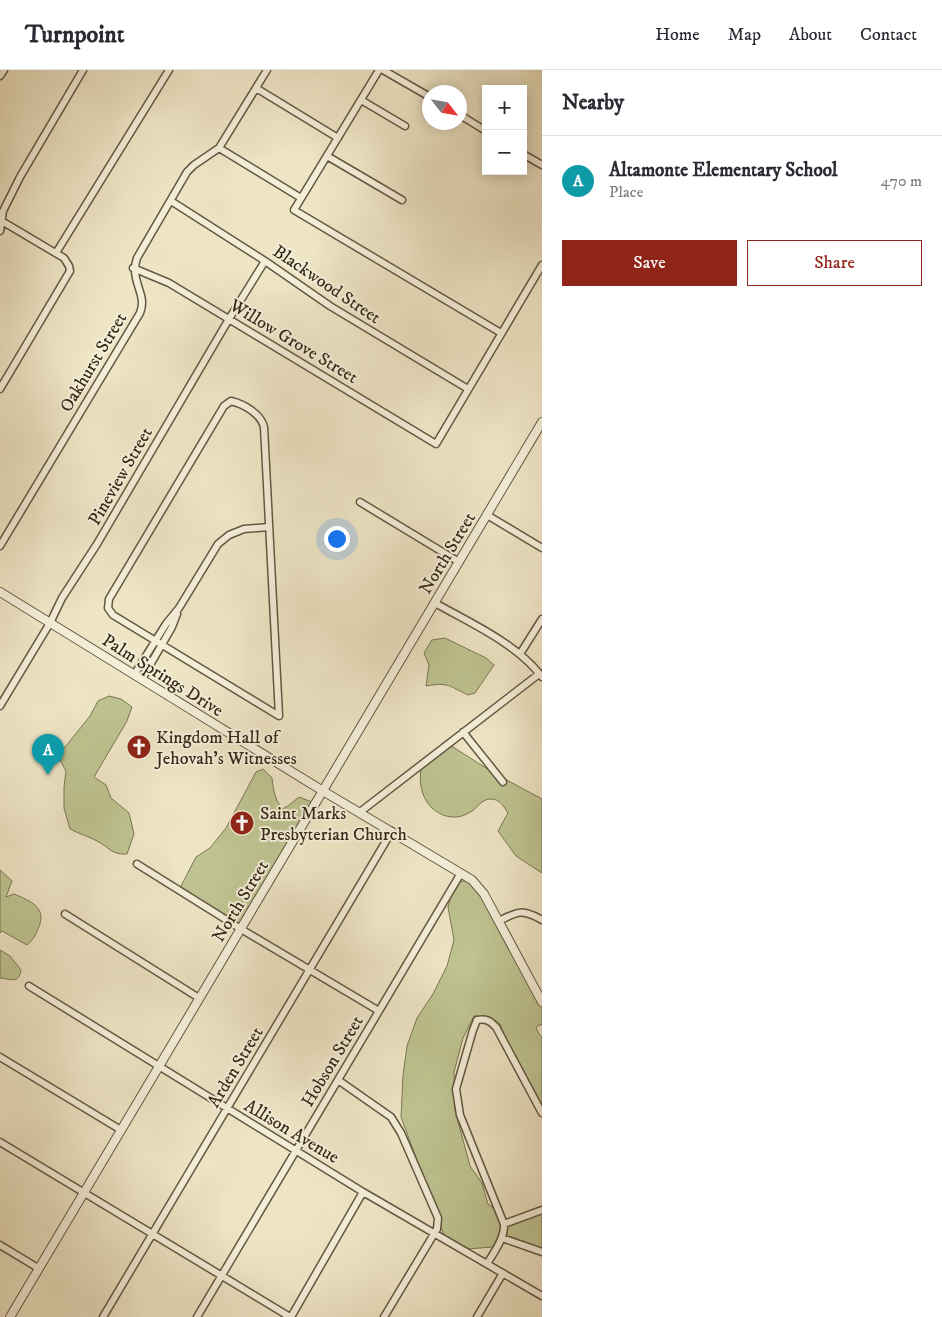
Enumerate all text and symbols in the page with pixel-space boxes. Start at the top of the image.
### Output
text: Turnpoint [25,20,124,50]
text: Home [655,24,700,46]
text: Map [728,24,761,46]
text: About [789,24,832,46]
text: Contact [860,24,917,46]
north arrow [422,85,467,130]
map controls [482,85,527,175]
button: + [482,85,527,130]
text: Nearby [562,90,624,116]
button: − [482,130,527,175]
text: Altamonte Elementary School [609,159,838,182]
text: A [573,171,583,191]
text: 470 m [881,171,922,191]
text: Place [609,182,643,202]
button: Save [562,240,737,286]
button: Share [747,240,922,286]
street label: Blackwood Street [268,241,385,329]
street label: Willow Grove Street [224,294,362,389]
street label: Oakhurst Street [56,309,132,416]
street label: Pineview Street [84,423,158,530]
street label: North Street [415,508,481,598]
your location [324,526,350,552]
street label: Palm Springs Drive [98,630,227,722]
place label: Kingdom Hall of Jehovah's Witnesses [154,727,297,770]
pin: A [32,734,64,775]
church icon: Kingdom Hall of Jehovah's Witnesses [126,734,152,760]
place label: Saint Marks Presbyterian Church [260,803,407,846]
church icon: Saint Marks Presbyterian Church [229,810,255,836]
street label: North Street [208,856,274,946]
street label: Hobson Street [297,1012,369,1111]
street label: Arden Street [203,1023,269,1112]
street label: Allison Avenue [240,1095,343,1169]

